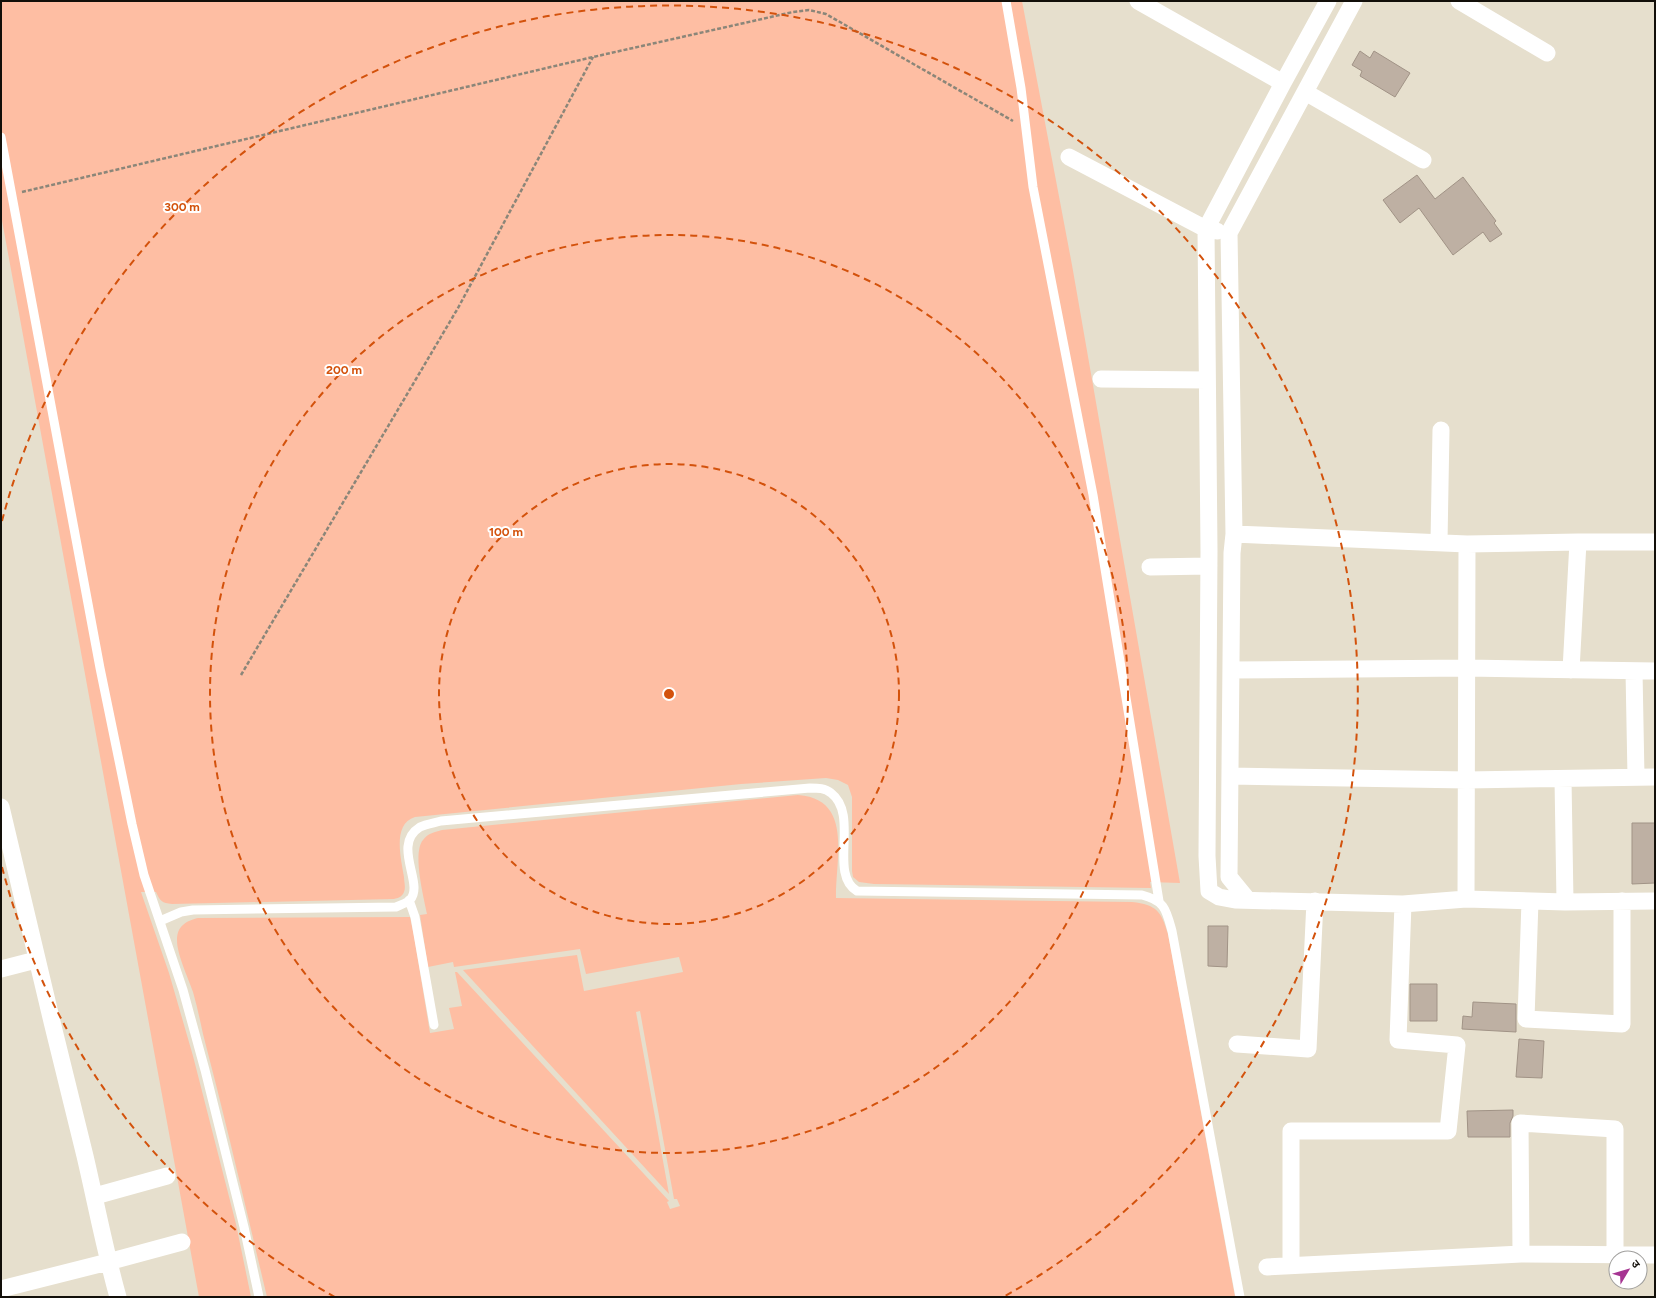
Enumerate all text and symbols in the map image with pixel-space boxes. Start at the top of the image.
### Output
text: 300 m [164,200,200,214]
text: 200 m [326,363,362,377]
text: 100 m [489,525,523,539]
centre of rings [662,687,676,701]
north arrow [1608,1250,1648,1290]
text: उ [1628,1258,1643,1271]

